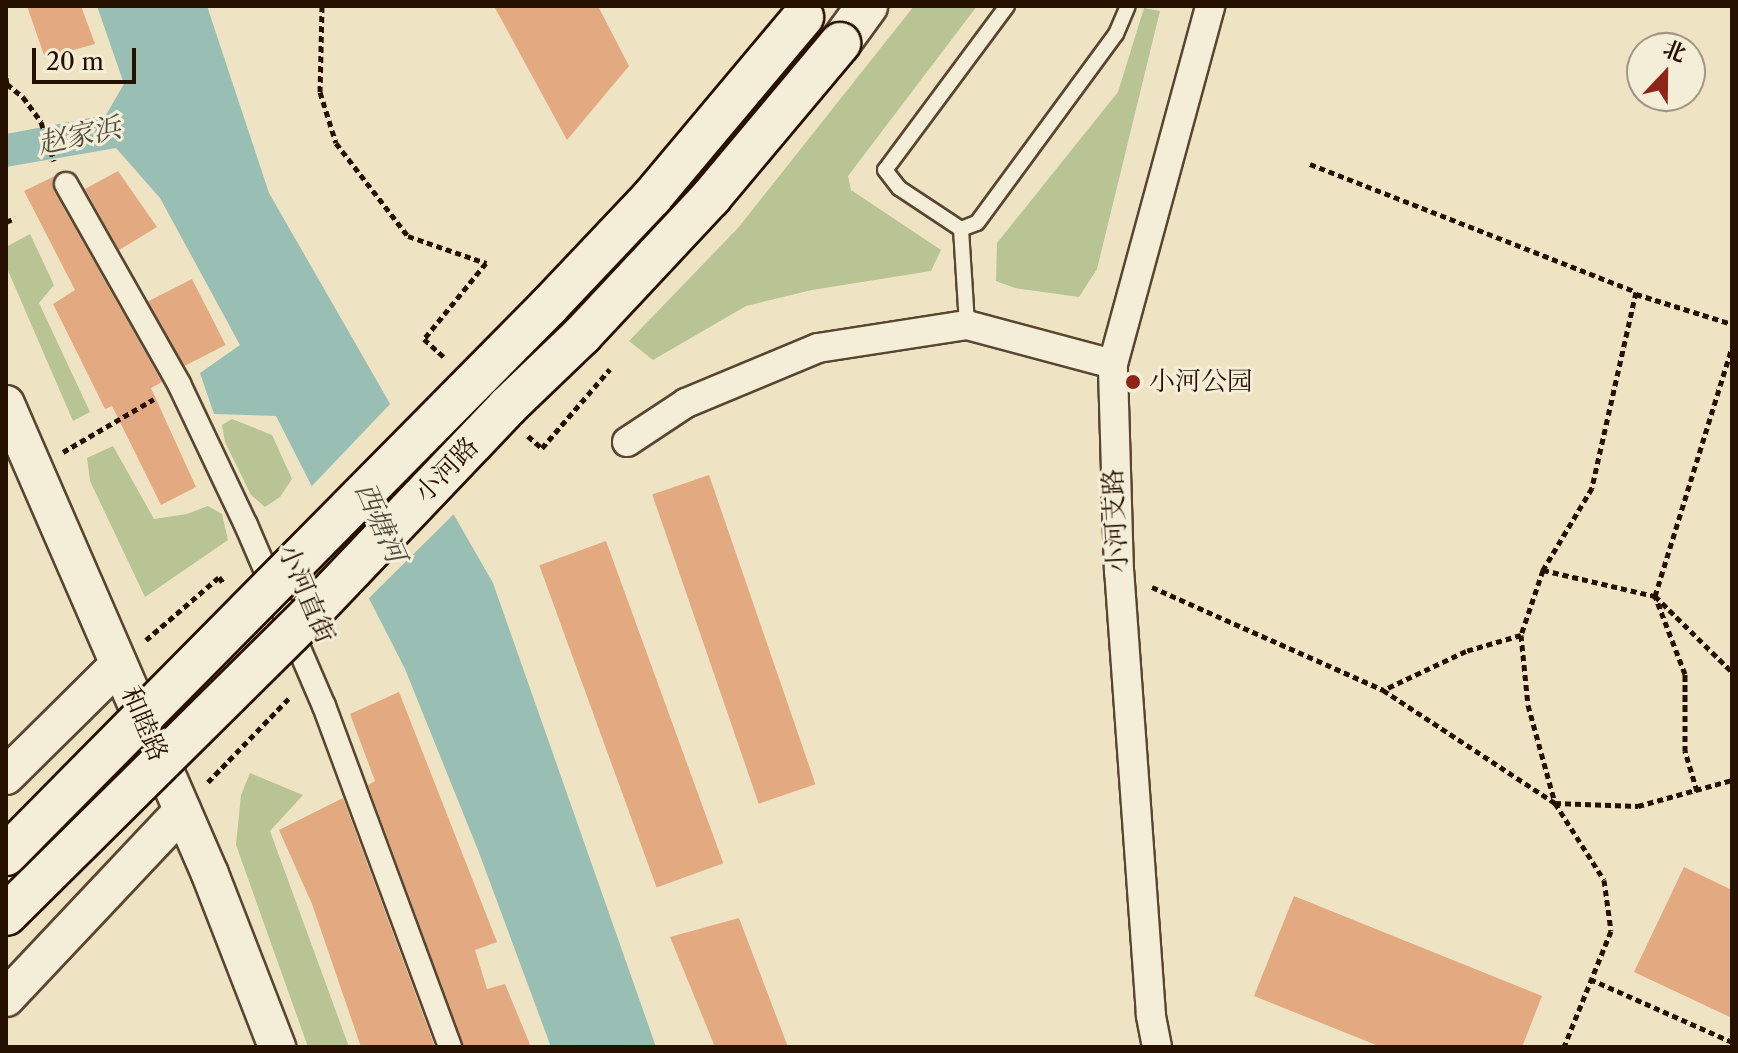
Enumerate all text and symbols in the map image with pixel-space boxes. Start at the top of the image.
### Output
scale bar [36,32,140,82]
north arrow [1626,32,1706,112]
text: 北 [1659,34,1690,68]
text: 20 m [46,47,104,76]
water label: 赵家浜 [34,110,124,160]
place label: 小河公园 [1149,366,1253,398]
marker: 小河公园 [1124,373,1142,391]
street label: 小河路 [409,431,485,509]
street label: 小河支路 [1098,468,1134,574]
water label: 西塘河 [349,477,413,567]
street label: 小河直街 [271,540,341,648]
street label: 和睦路 [114,682,174,766]

